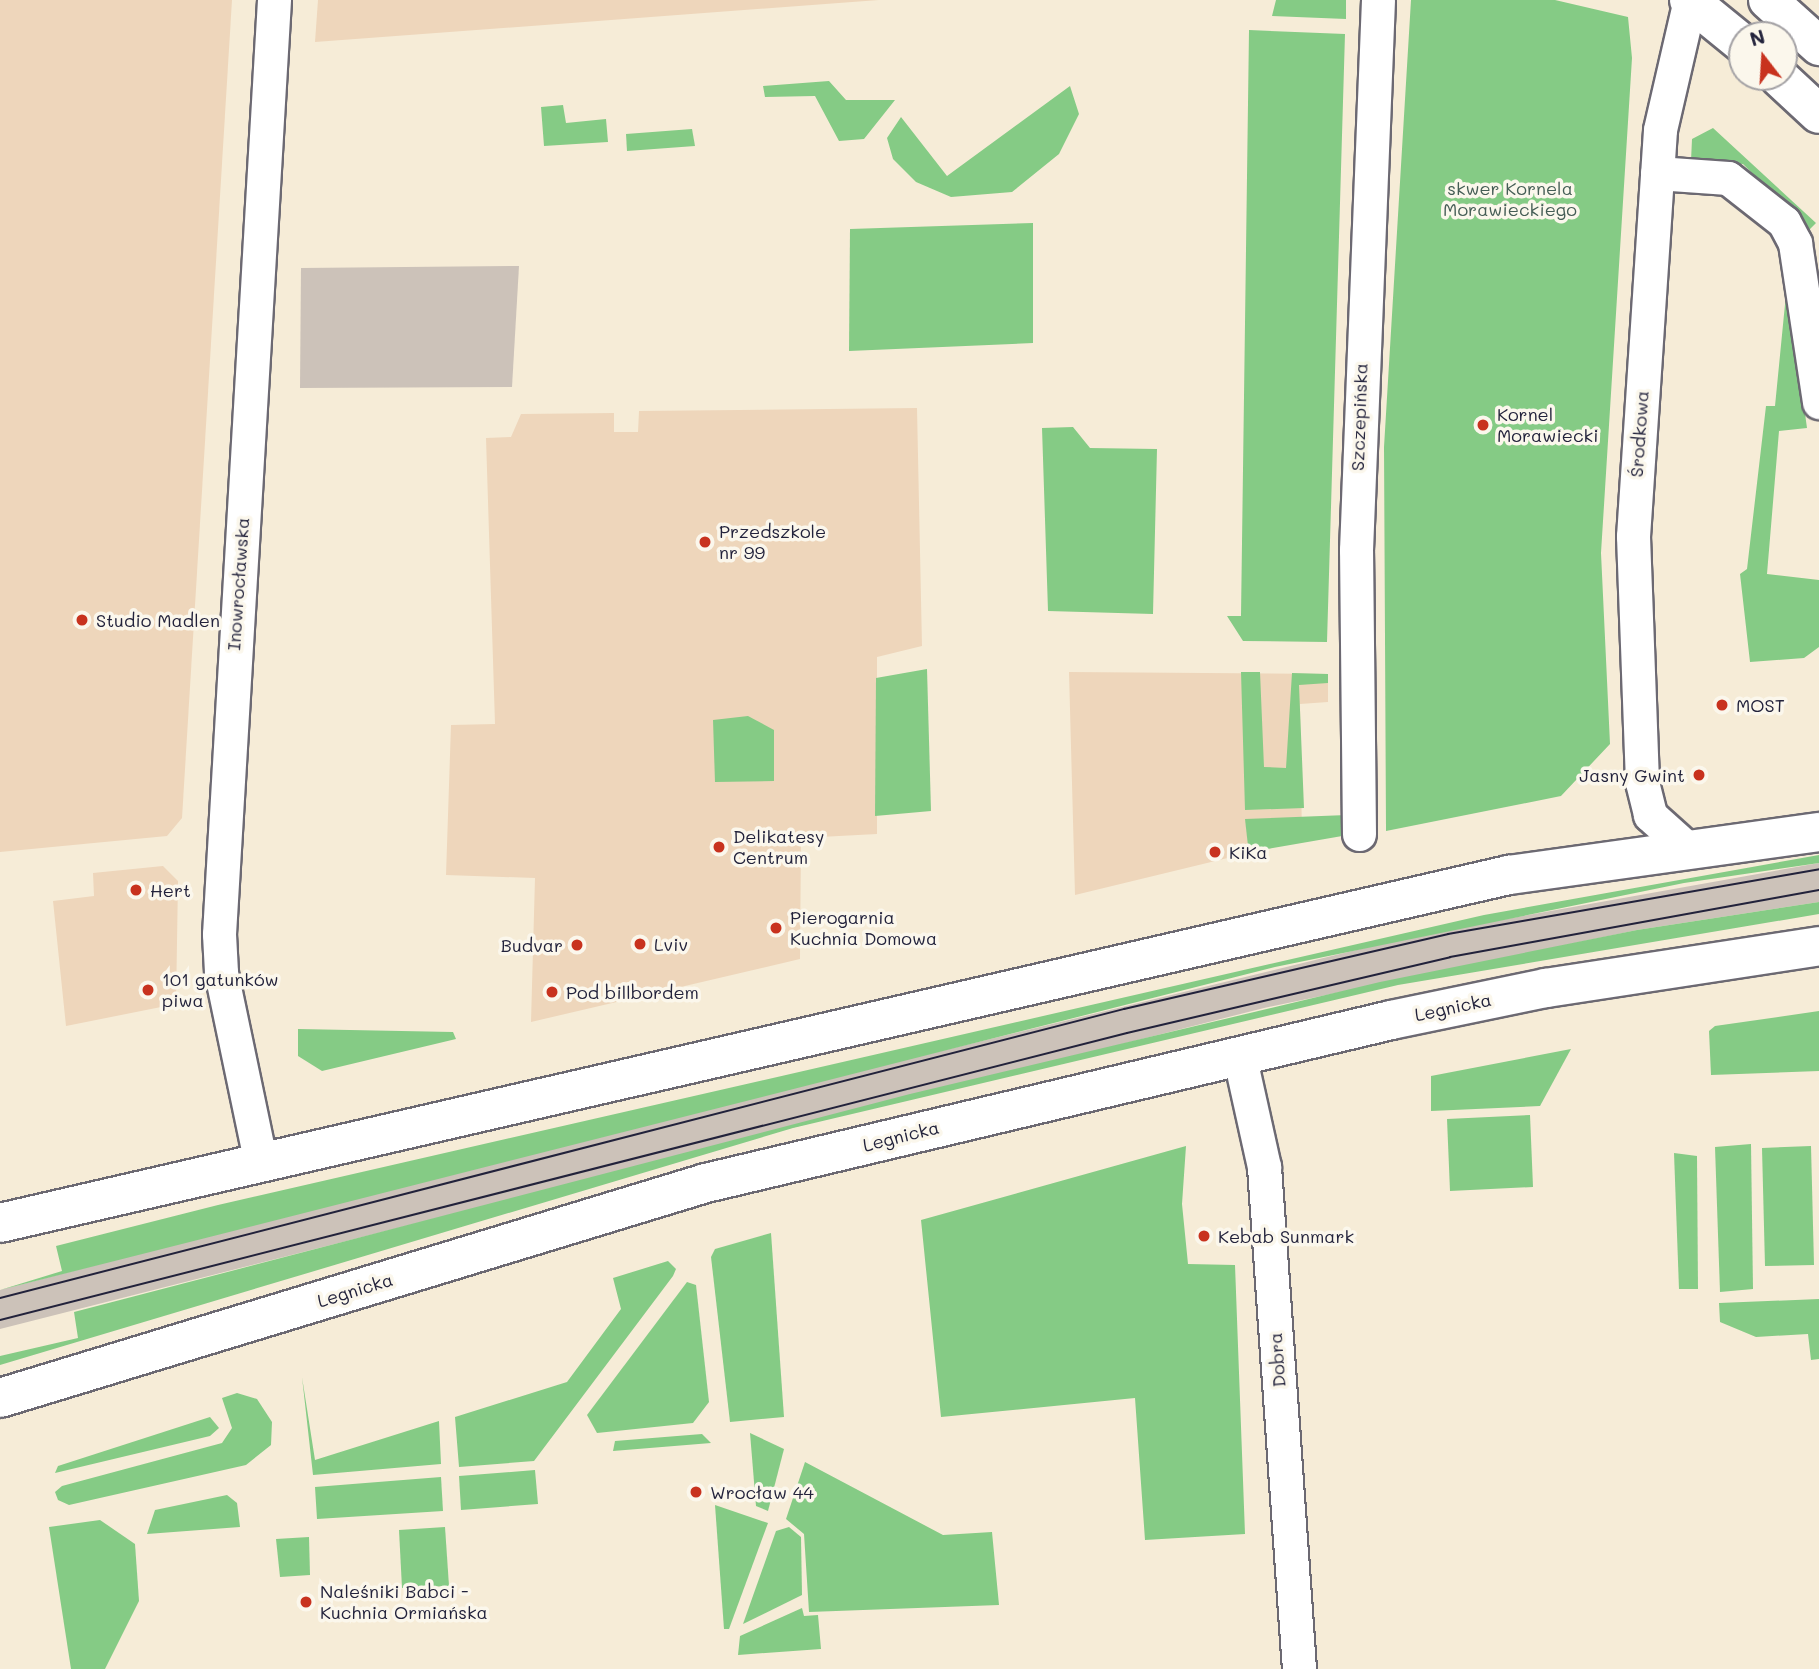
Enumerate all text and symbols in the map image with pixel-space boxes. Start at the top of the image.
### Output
north arrow [1728,21,1798,91]
text: N [1747,23,1768,51]
park label: skwer Kornela Morawieckiego [1443,178,1577,220]
street label: Szczepińska [1346,363,1372,471]
street label: Środkowa [1625,390,1653,478]
place label: Kornel Morawiecki [1497,404,1599,446]
marker: Kornel Morawiecki [1475,417,1491,433]
street label: Inowrocławska [223,517,253,651]
place label: Przedszkole nr 99 [719,521,826,564]
marker: Przedszkole nr 99 [697,534,713,550]
place label: Studio Madlen [96,609,220,631]
marker: Studio Madlen [74,612,90,628]
place label: MOST [1736,694,1785,716]
marker: MOST [1714,697,1730,713]
place label: Jasny Gwint [1579,764,1685,786]
marker: Jasny Gwint [1691,767,1707,783]
place label: Delikatesy Centrum [733,826,825,868]
marker: Delikatesy Centrum [711,839,727,855]
place label: KiKa [1229,841,1268,863]
marker: KiKa [1207,844,1223,860]
place label: Hert [150,879,191,901]
marker: Hert [128,882,144,898]
place label: Pierogarnia Kuchnia Domowa [790,907,937,950]
marker: Pierogarnia Kuchnia Domowa [768,920,784,936]
place label: Lviv [654,933,688,955]
place label: Budvar [501,934,563,956]
marker: Lviv [632,936,648,952]
marker: Budvar [569,937,585,953]
place label: 101 gatunków piwa [162,969,279,1012]
place label: Pod billbordem [566,981,699,1003]
marker: 101 gatunków piwa [140,982,156,998]
marker: Pod billbordem [544,984,560,1000]
street label: Legnicka [1413,988,1493,1026]
street label: Legnicka [861,1116,941,1156]
place label: Kebab Sunmark [1218,1225,1354,1247]
marker: Kebab Sunmark [1196,1228,1212,1244]
street label: Legnicka [315,1268,395,1312]
street label: Dobra [1264,1332,1290,1388]
place label: Wrocław 44 [710,1481,814,1503]
marker: Wrocław 44 [688,1484,704,1500]
place label: Naleśniki Babci - Kuchnia Ormiańska [320,1581,488,1624]
marker: Naleśniki Babci - Kuchnia Ormiańska [298,1594,314,1610]

